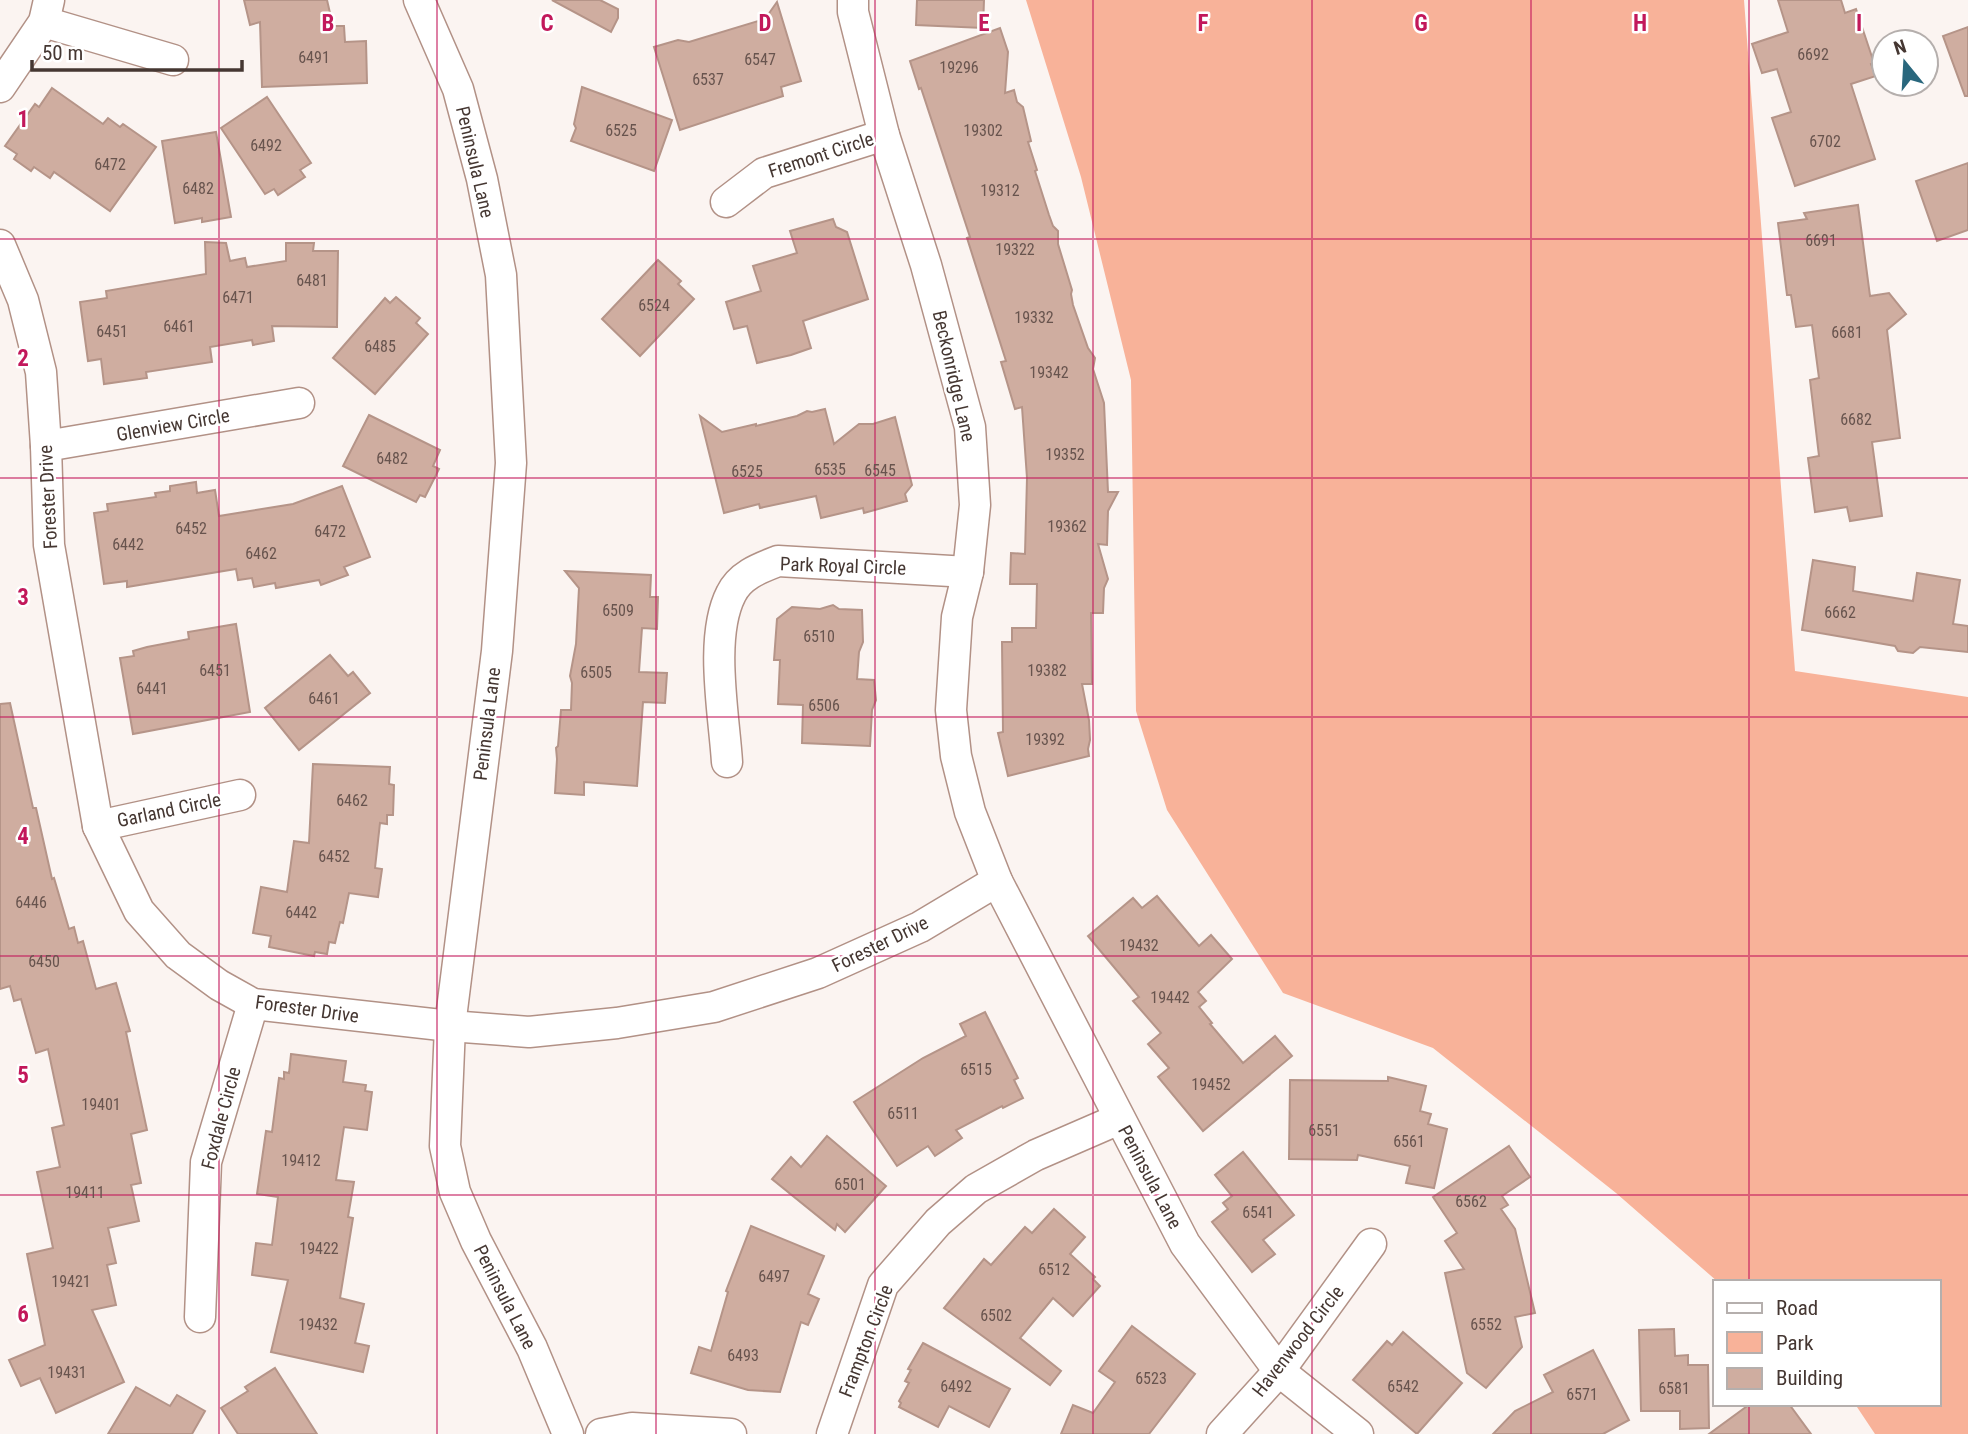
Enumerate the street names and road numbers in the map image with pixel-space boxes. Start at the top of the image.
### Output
street label: Peninsula Lane [451,104,499,220]
street label: Fremont Circle [766,127,877,183]
street label: Beckonridge Lane [928,308,980,444]
street label: Glenview Circle [115,404,232,446]
street label: Forester Drive [34,444,62,550]
street label: Park Royal Circle [780,552,907,580]
street label: Peninsula Lane [469,666,505,782]
street label: Garland Circle [115,788,223,832]
street label: Forester Drive [828,911,932,977]
street label: Forester Drive [254,990,360,1028]
street label: Foxdale Circle [196,1064,246,1172]
street label: Peninsula Lane [1113,1121,1187,1233]
street label: Peninsula Lane [469,1241,541,1353]
street label: Havenwood Circle [1247,1281,1349,1401]
street label: Frampton Circle [834,1282,898,1400]

